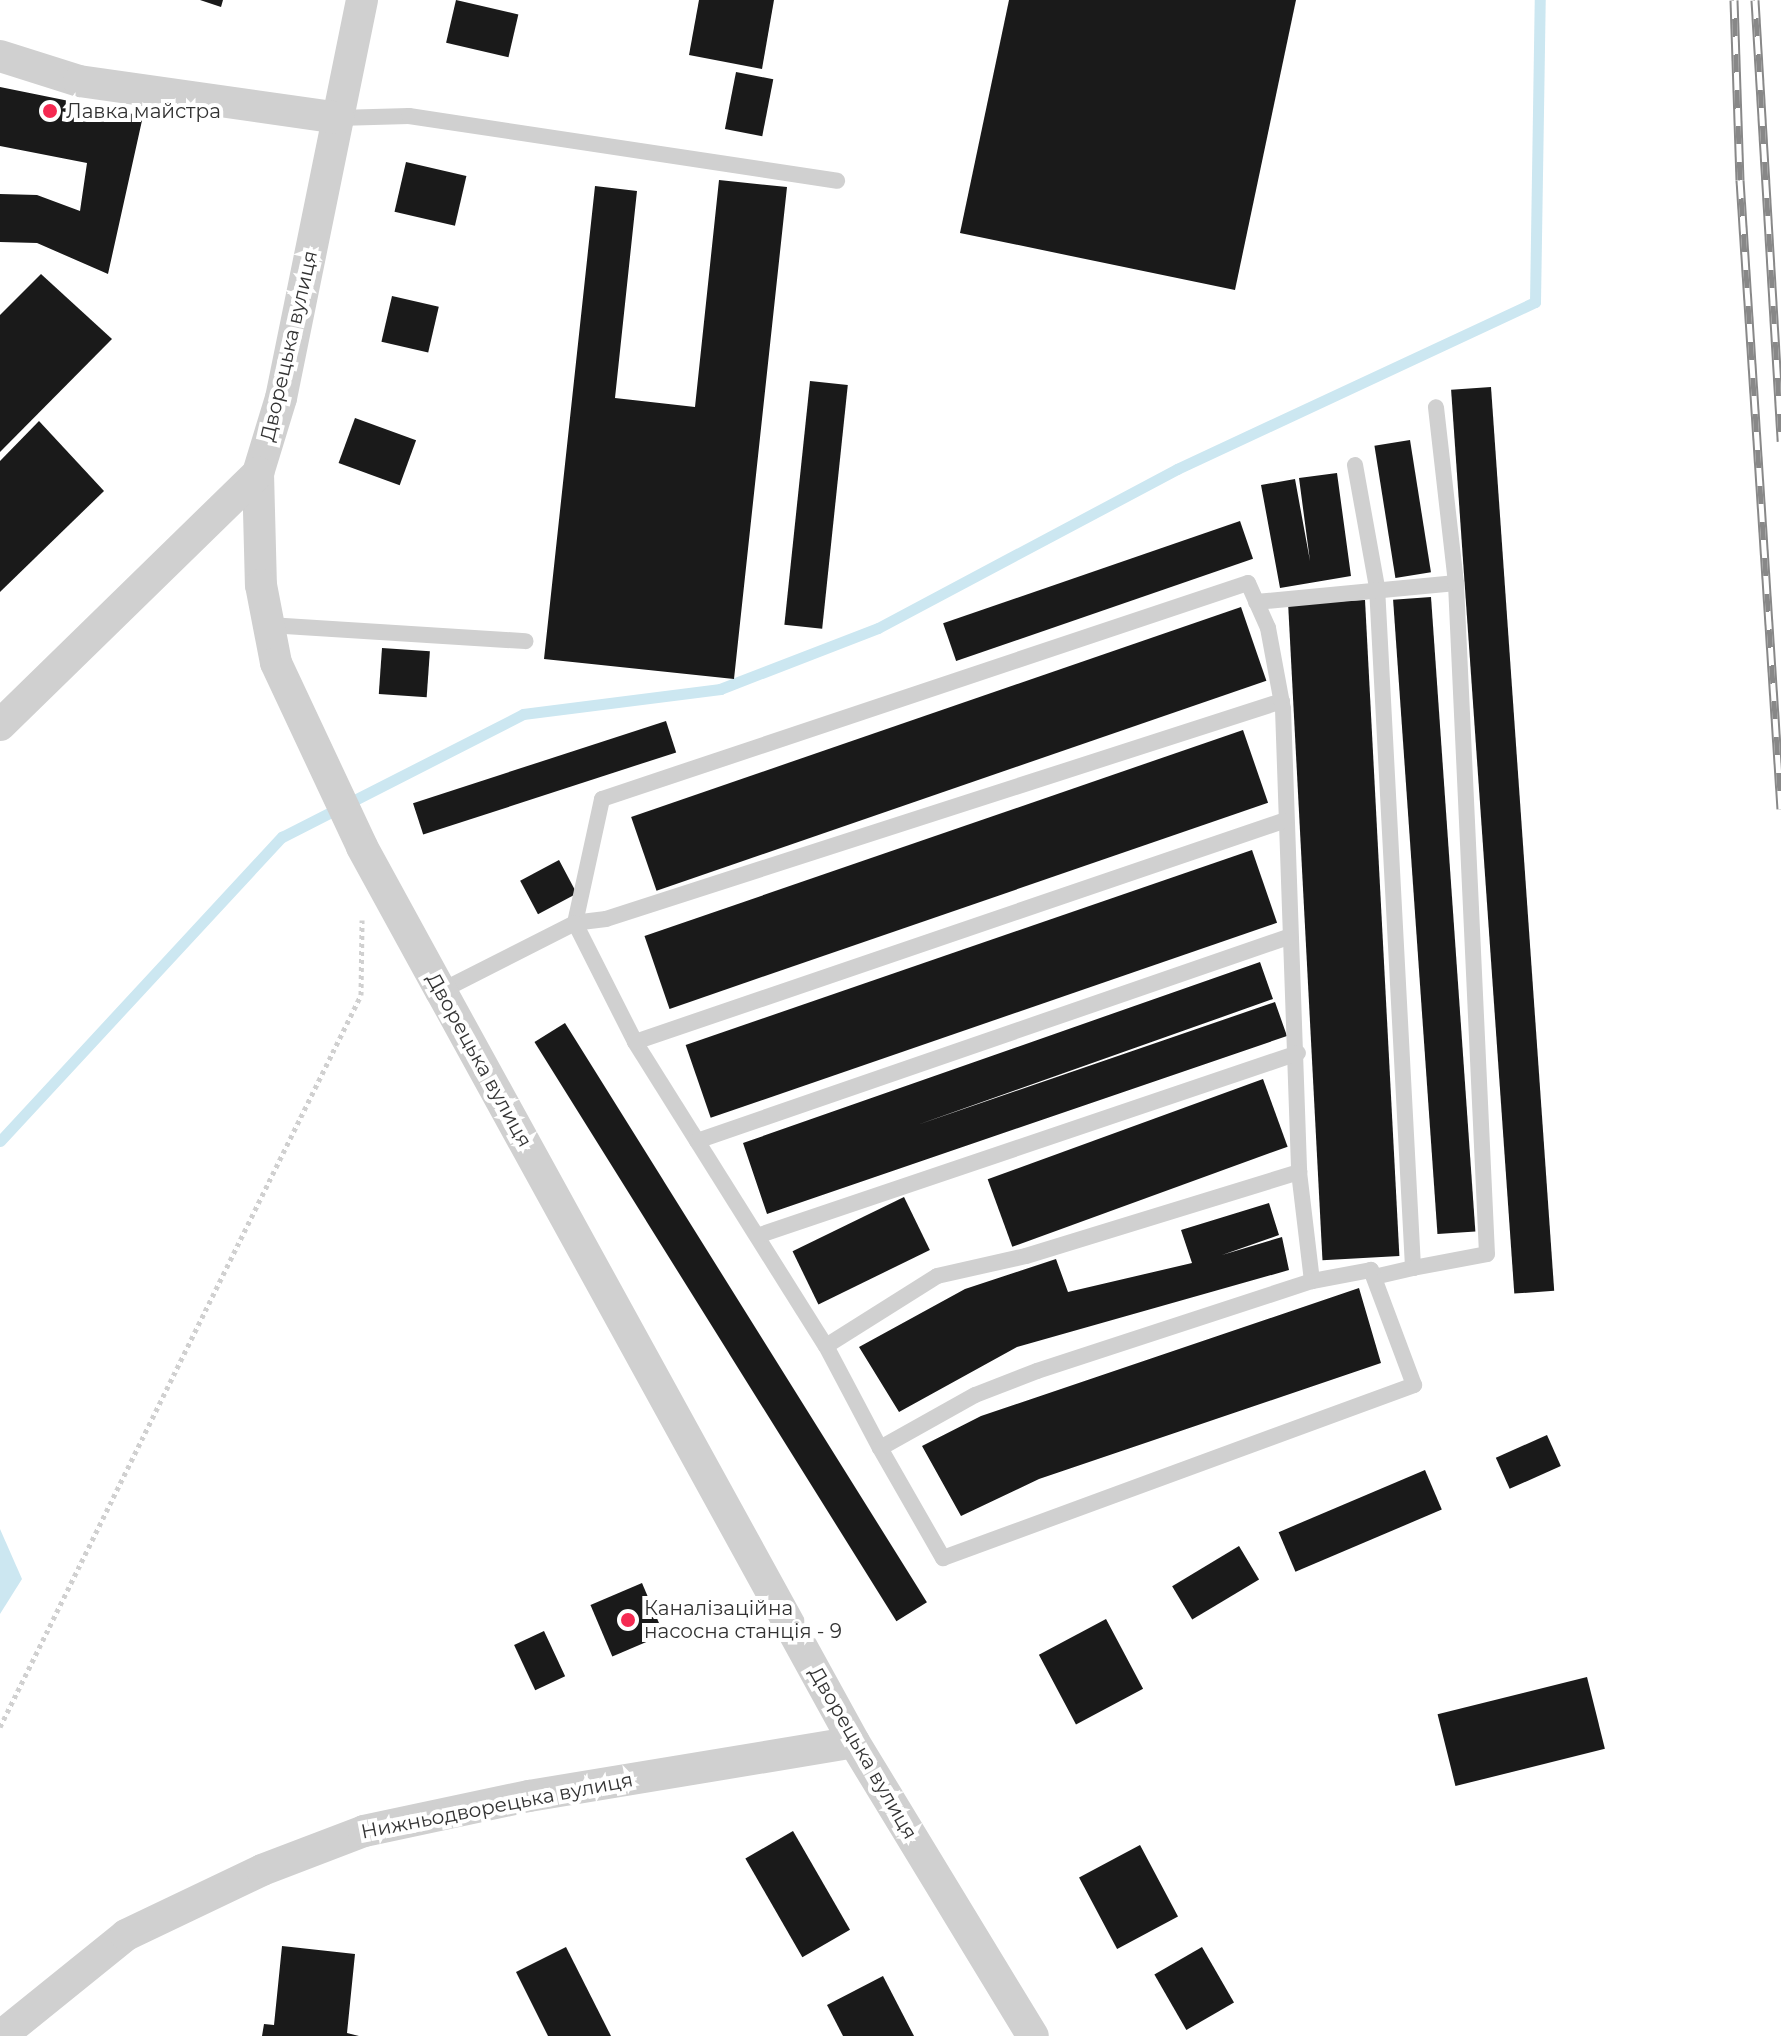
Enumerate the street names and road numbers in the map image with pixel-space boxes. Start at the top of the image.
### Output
street label: Дворецька вулиця [255,248,323,444]
street label: Дворецька вулиця [421,969,537,1151]
street label: Дворецька вулиця [804,1662,922,1844]
street label: Нижньодворецька вулиця [359,1768,635,1844]

